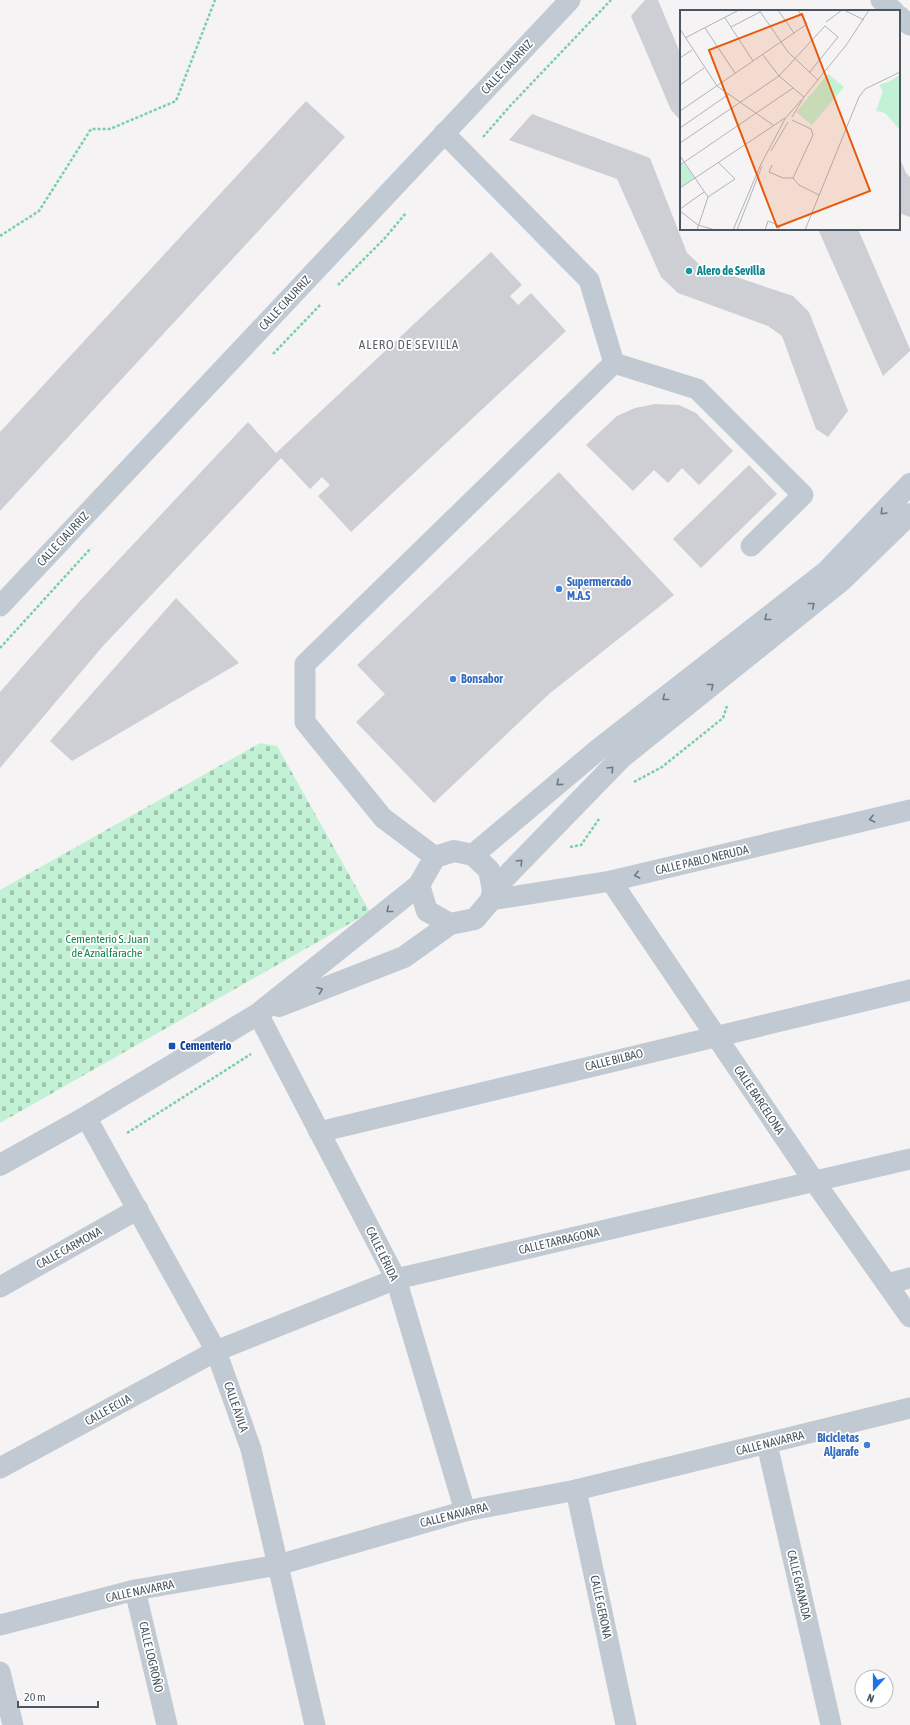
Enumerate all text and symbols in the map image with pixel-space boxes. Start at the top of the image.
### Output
inset map [680,10,900,230]
street label: CALLE CIAURRIZ [478,36,536,97]
place label: Alero de Sevilla [696,264,765,278]
marker: Alero de Sevilla [684,266,694,276]
street label: CALLE CIAURRIZ [256,272,314,333]
district label: ALERO DE SEVILLA [359,337,459,352]
one-way arrow [880,507,888,515]
street label: CALLE CIAURRIZ [34,508,92,569]
place label: Supermercado M.A.S [567,575,632,603]
marker: Supermercado M.A.S [554,584,564,594]
one-way arrow [808,602,815,609]
one-way arrow [764,613,771,620]
place label: Bonsabor [461,672,503,686]
marker: Bonsabor [448,674,458,684]
one-way arrow [707,684,714,691]
one-way arrow [662,694,669,701]
one-way arrow [606,766,614,774]
one-way arrow [556,779,563,786]
one-way arrow [869,814,876,823]
street label: CALLE PABLO NERUDA [654,842,750,878]
one-way arrow [515,859,523,867]
one-way arrow [633,870,640,879]
one-way arrow [386,906,393,913]
park label: Cementerio S. Juan de Aznalfarache [66,932,148,960]
one-way arrow [316,986,323,994]
place label: Cementerio [180,1039,232,1053]
marker: Cementerio [167,1041,177,1051]
street label: CALLE BILBAO [584,1046,644,1074]
street label: CALLE BARCELONA [731,1063,787,1137]
street label: CALLE CARMONA [34,1224,104,1272]
street label: CALLE LÉRIDA [363,1225,401,1284]
street label: CALLE TARRAGONA [517,1225,601,1257]
street label: CALLE ÁVILA [221,1380,251,1434]
street label: CALLE ECIJA [82,1392,134,1428]
street label: CALLE NAVARRA [735,1428,805,1458]
place label: Bicicletas Aljarafe [817,1431,860,1459]
marker: Bicicletas Aljarafe [862,1440,872,1450]
street label: CALLE NAVARRA [419,1500,489,1530]
street label: CALLE GRANADA [784,1549,814,1621]
street label: CALLE GERONA [587,1574,615,1640]
street label: CALLE NAVARRA [105,1577,176,1605]
street label: CALLE LOGROÑO [136,1620,166,1694]
north arrow [854,1669,894,1709]
scale bar [18,1683,98,1709]
text: 20 m [24,1690,46,1704]
text: N [865,1692,876,1705]

